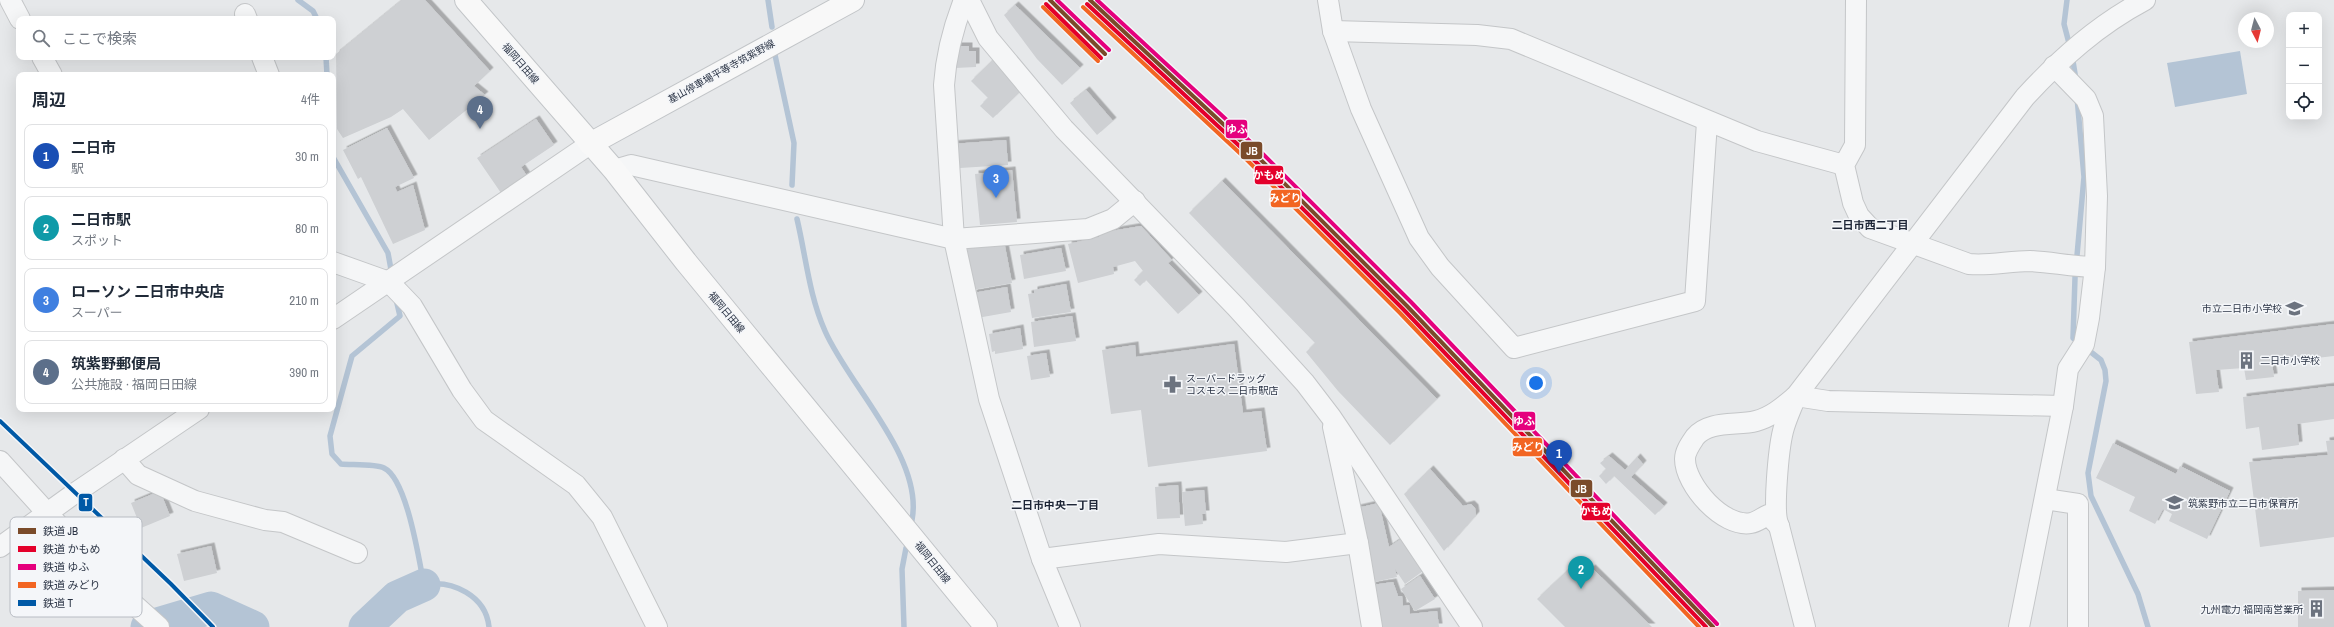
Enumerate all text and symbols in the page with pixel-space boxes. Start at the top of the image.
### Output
north arrow [2238,12,2274,48]
map controls [2286,12,2322,120]
button: + [2286,12,2322,48]
search box [16,16,336,60]
icon: search [30,27,52,49]
text: ここで検索 [62,28,137,49]
street label: 基山停車場平等寺筑紫野線 [666,37,777,106]
street label: 福岡日田線 [499,40,542,86]
button: − [2286,48,2322,84]
button: locate [2286,84,2322,120]
text: 周辺 [32,88,66,111]
text: 4件 [301,91,320,108]
pin: 4 [467,96,493,129]
line badge: ゆふ [1225,119,1248,139]
text: ゆふ [1226,122,1248,136]
text: 二日市 [71,137,116,158]
line badge: JB [1240,141,1263,160]
text: JB [1246,144,1258,158]
text: 1 [43,148,49,165]
text: 30 m [295,148,319,165]
text: 駅 [71,160,84,177]
pin: 3 [983,165,1009,198]
line badge: かもめ [1254,165,1284,185]
text: かもめ [1253,168,1286,182]
line badge: みどり [1270,189,1301,208]
text: みどり [1269,191,1302,205]
text: 二日市駅 [71,209,131,230]
district label: 二日市西二丁目 [1832,218,1909,232]
text: 2 [43,220,49,237]
text: 80 m [295,220,319,237]
text: スポット [71,232,123,249]
text: ローソン 二日市中央店 [71,281,224,302]
street label: 福岡日田線 [706,289,748,336]
text: 3 [43,292,49,309]
text: 210 m [289,292,319,309]
school or university icon: 市立二日市小学校 [2285,298,2305,318]
place label: 市立二日市小学校 [2202,302,2282,315]
text: スーパー [71,304,123,321]
building icon: 二日市小学校 [2237,350,2257,370]
text: 筑紫野郵便局 [71,353,161,374]
place label: 二日市小学校 [2260,354,2320,367]
text: 4 [43,364,49,381]
text: 390 m [289,364,319,381]
place label: スーパードラッグ コスモス 二日市駅店 [1186,372,1278,397]
your location [1526,373,1546,393]
pharmacy icon: スーパードラッグ コスモス 二日市駅店 [1163,374,1183,394]
text: 公共施設 · 福岡日田線 [71,376,197,393]
line badge: ゆふ [1513,411,1536,431]
text: ゆふ [1513,414,1535,428]
line badge: みどり [1512,437,1543,457]
text: みどり [1512,440,1545,454]
pin: 1 [1546,440,1572,473]
line badge: JB [1570,479,1593,498]
text: JB [1575,482,1587,496]
line badge: T [78,493,93,512]
school or university icon: 筑紫野市立二日市保育所 [2165,493,2185,513]
text: T [83,495,89,509]
place label: 筑紫野市立二日市保育所 [2188,497,2298,510]
district label: 二日市中央一丁目 [1011,498,1099,512]
line badge: かもめ [1581,502,1611,521]
text: かもめ [1580,504,1613,518]
legend [10,517,142,617]
text: 鉄道 JB [43,524,78,538]
street label: 福岡日田線 [912,539,953,586]
text: 鉄道 かもめ [43,542,101,556]
pin: 2 [1568,556,1594,589]
text: 鉄道 ゆふ [43,560,89,574]
text: 鉄道 みどり [43,578,101,592]
text: 鉄道 T [43,596,74,610]
building icon: 九州電力 福岡南営業所 [2306,599,2326,619]
place label: 九州電力 福岡南営業所 [2201,603,2303,616]

